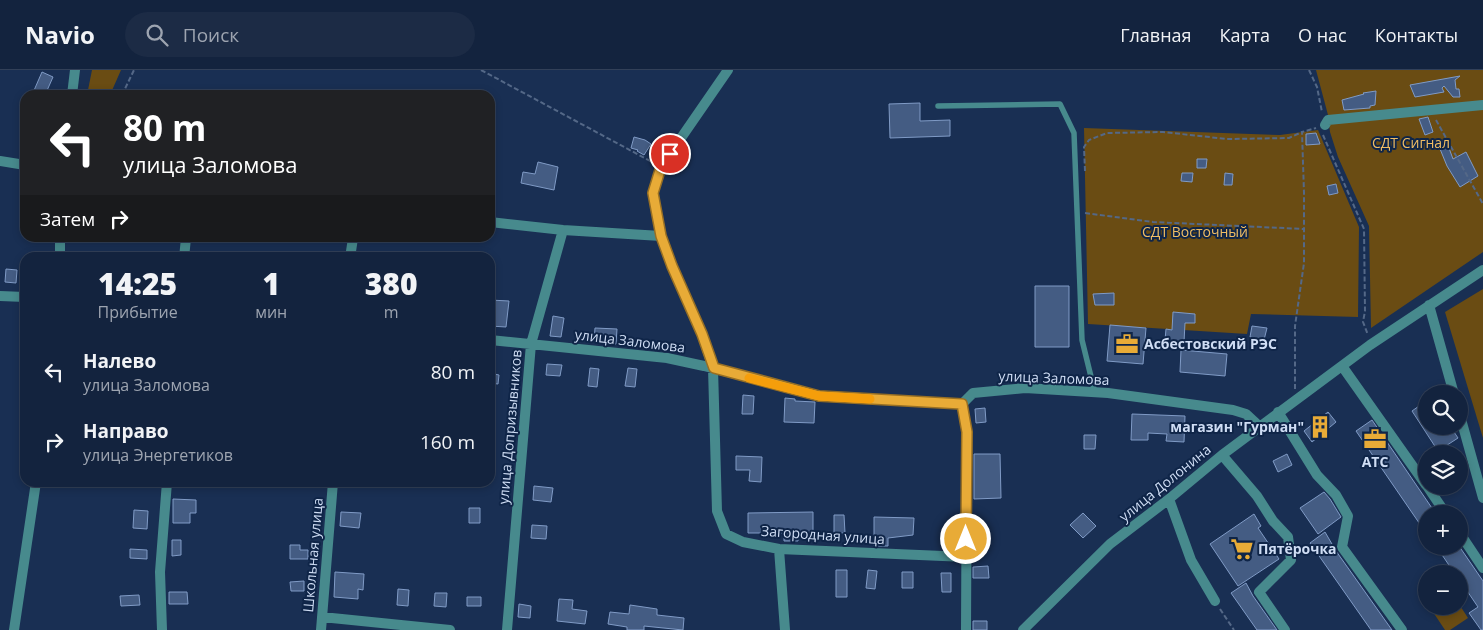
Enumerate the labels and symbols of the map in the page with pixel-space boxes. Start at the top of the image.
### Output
pin [649,133,691,175]
park label: СДТ Сигнал [1372,133,1450,152]
park label: СДТ Восточный [1142,222,1248,241]
street label: улица Заломова [574,324,686,357]
office icon: Асбестовский РЭС [1114,331,1140,357]
place label: Асбестовский РЭС [1144,334,1277,353]
street label: улица Допризывников [493,349,526,505]
street label: улица Заломова [998,366,1110,389]
building icon: магазин "Гурман" [1307,414,1333,440]
place label: магазин "Гурман" [1170,417,1304,436]
office icon: АТС [1362,426,1388,452]
street label: улица Долонина [1115,440,1215,526]
place label: АТС [1362,452,1388,471]
street label: Школьная улица [298,497,327,613]
position arrow [939,512,991,564]
street label: Загородная улица [761,521,886,548]
supermarket icon: Пятёрочка [1229,536,1255,562]
place label: Пятёрочка [1258,539,1337,558]

